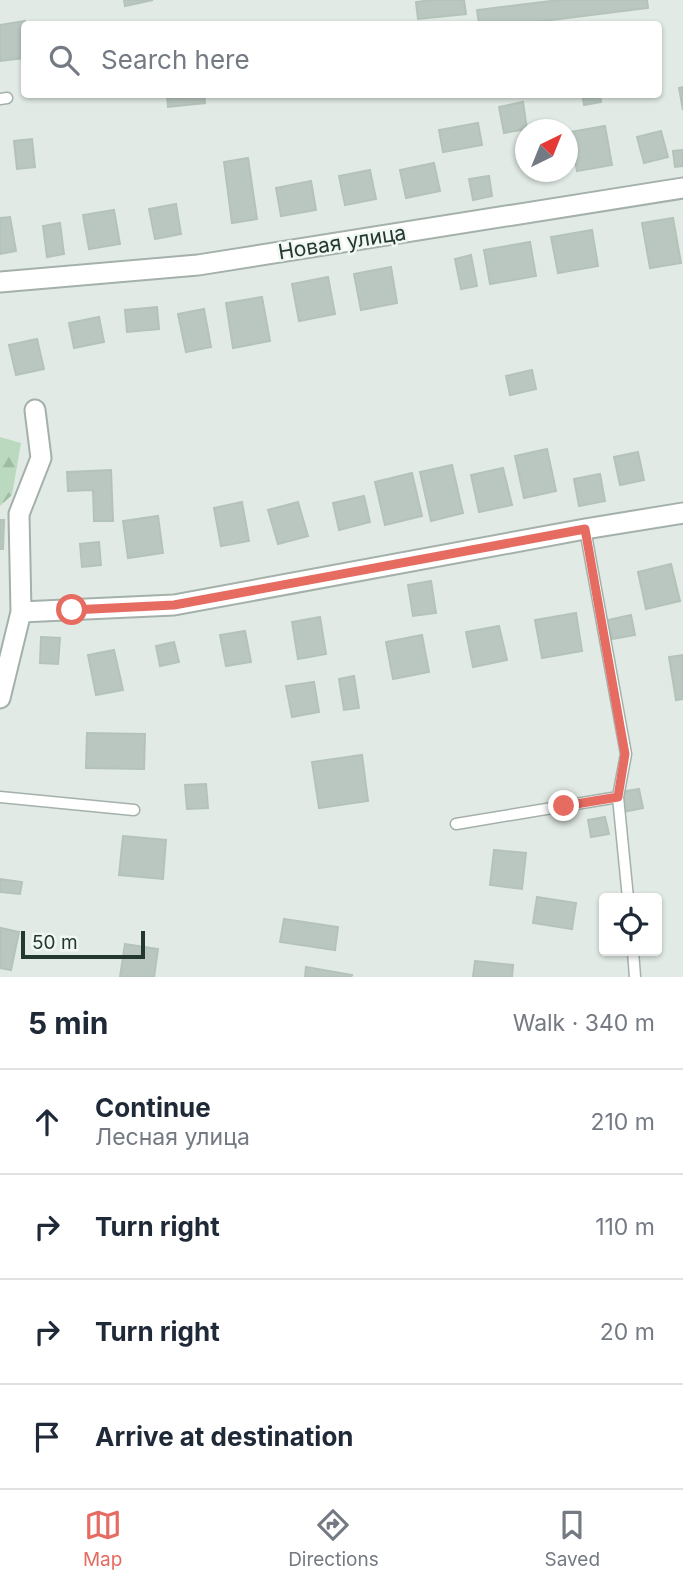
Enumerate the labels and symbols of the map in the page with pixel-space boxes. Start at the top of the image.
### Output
north arrow [515,119,578,182]
street label: Новая улица [276,220,408,264]
route start [56,594,87,625]
route end [548,790,579,821]
scale bar [21,928,145,960]

